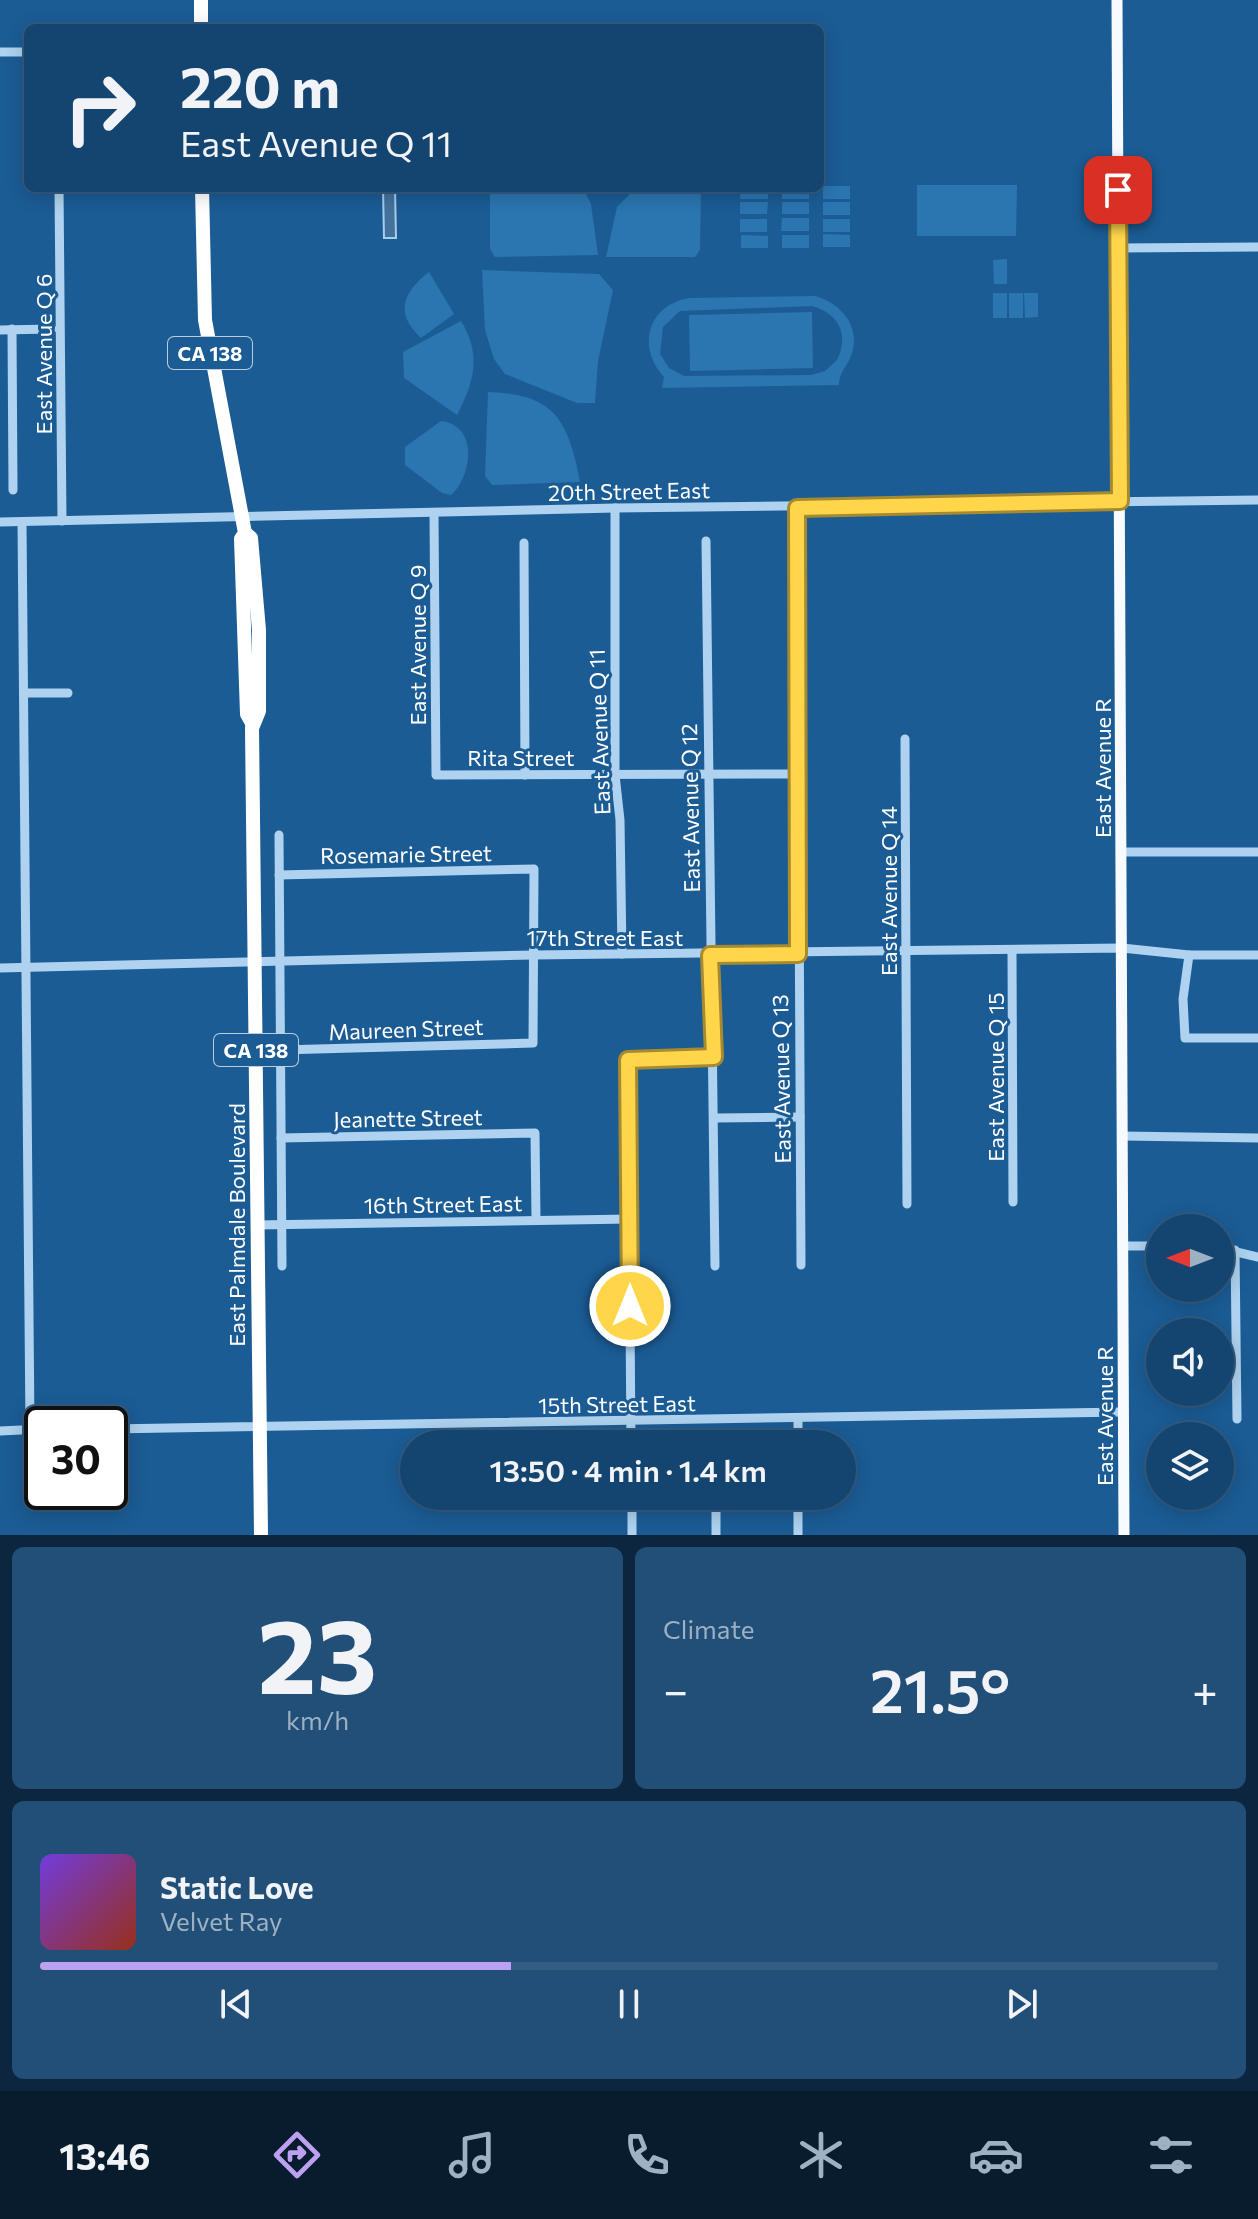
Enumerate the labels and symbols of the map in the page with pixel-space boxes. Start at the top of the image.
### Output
pin [1084,156,1152,224]
street label: East Avenue Q 6 [30,274,57,434]
road number: CA 138 [168,337,252,369]
street label: 20th Street East [548,476,710,506]
street label: East Avenue Q 9 [404,565,431,725]
street label: East Avenue Q 11 [583,648,615,816]
street label: East Avenue R [1089,698,1116,838]
street label: East Avenue Q 12 [675,723,705,893]
street label: Rita Street [467,744,575,771]
street label: East Avenue Q 14 [875,806,902,976]
street label: Rosemarie Street [320,839,492,869]
street label: 17th Street East [527,924,683,951]
street label: East Avenue Q 15 [982,992,1009,1162]
street label: East Avenue Q 13 [766,994,796,1164]
street label: Maureen Street [328,1013,484,1045]
road number: CA 138 [214,1034,298,1066]
street label: East Palmdale Boulevard [223,1103,250,1347]
street label: Jeanette Street [333,1103,483,1133]
street label: 16th Street East [364,1189,522,1219]
north arrow [1146,1214,1234,1302]
position arrow [588,1264,672,1348]
street label: East Avenue R [1091,1346,1118,1486]
street label: 15th Street East [538,1389,696,1419]
speed limit sign: 30 [24,1406,128,1510]

